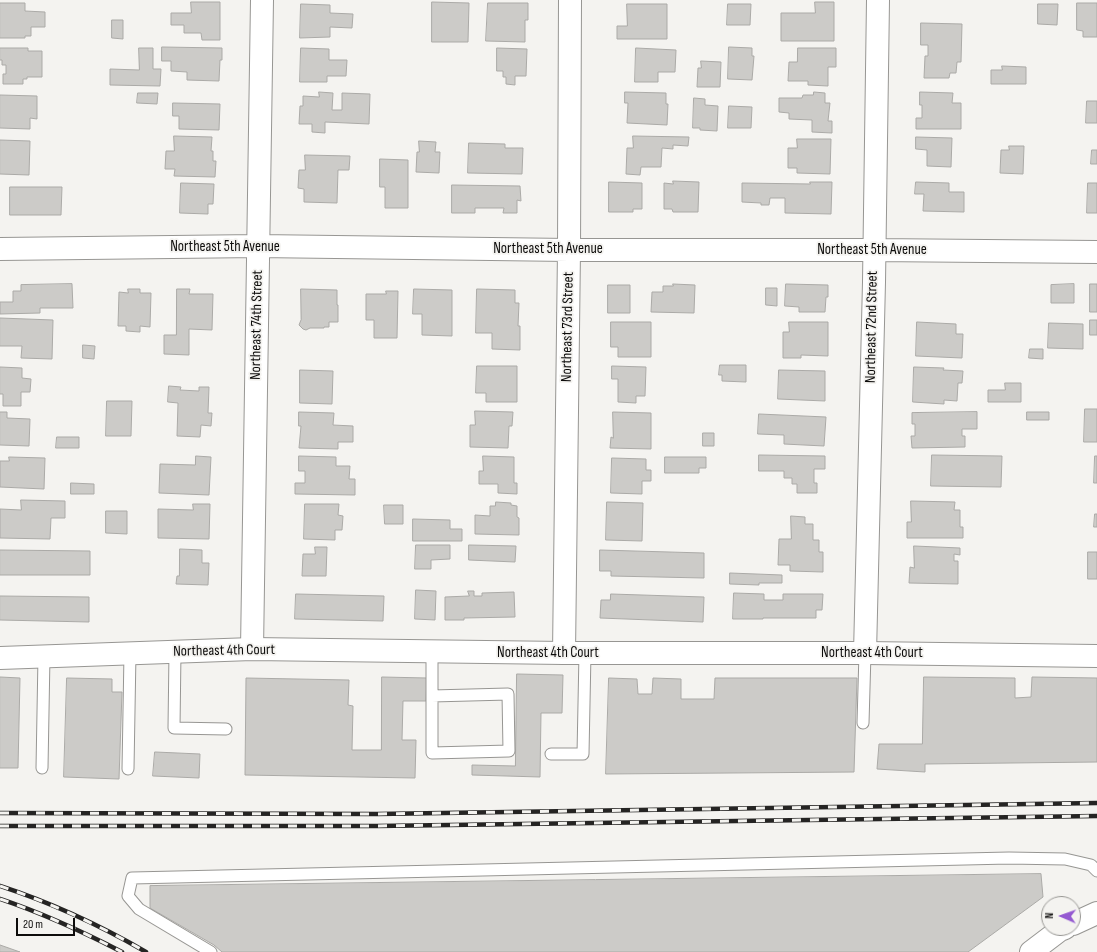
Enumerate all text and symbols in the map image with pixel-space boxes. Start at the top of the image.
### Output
street label: Northeast 5th Avenue [170,238,280,256]
street label: Northeast 5th Avenue [493,240,603,258]
street label: Northeast 5th Avenue [817,241,927,259]
street label: Northeast 74th Street [247,270,267,380]
street label: Northeast 72nd Street [862,271,882,383]
street label: Northeast 73rd Street [558,272,578,382]
street label: Northeast 4th Court [173,641,275,661]
street label: Northeast 4th Court [497,644,599,662]
street label: Northeast 4th Court [821,644,923,662]
north arrow [1041,896,1081,936]
scale bar [18,910,77,936]
text: N [1043,912,1056,919]
text: 20 m [23,917,43,932]

